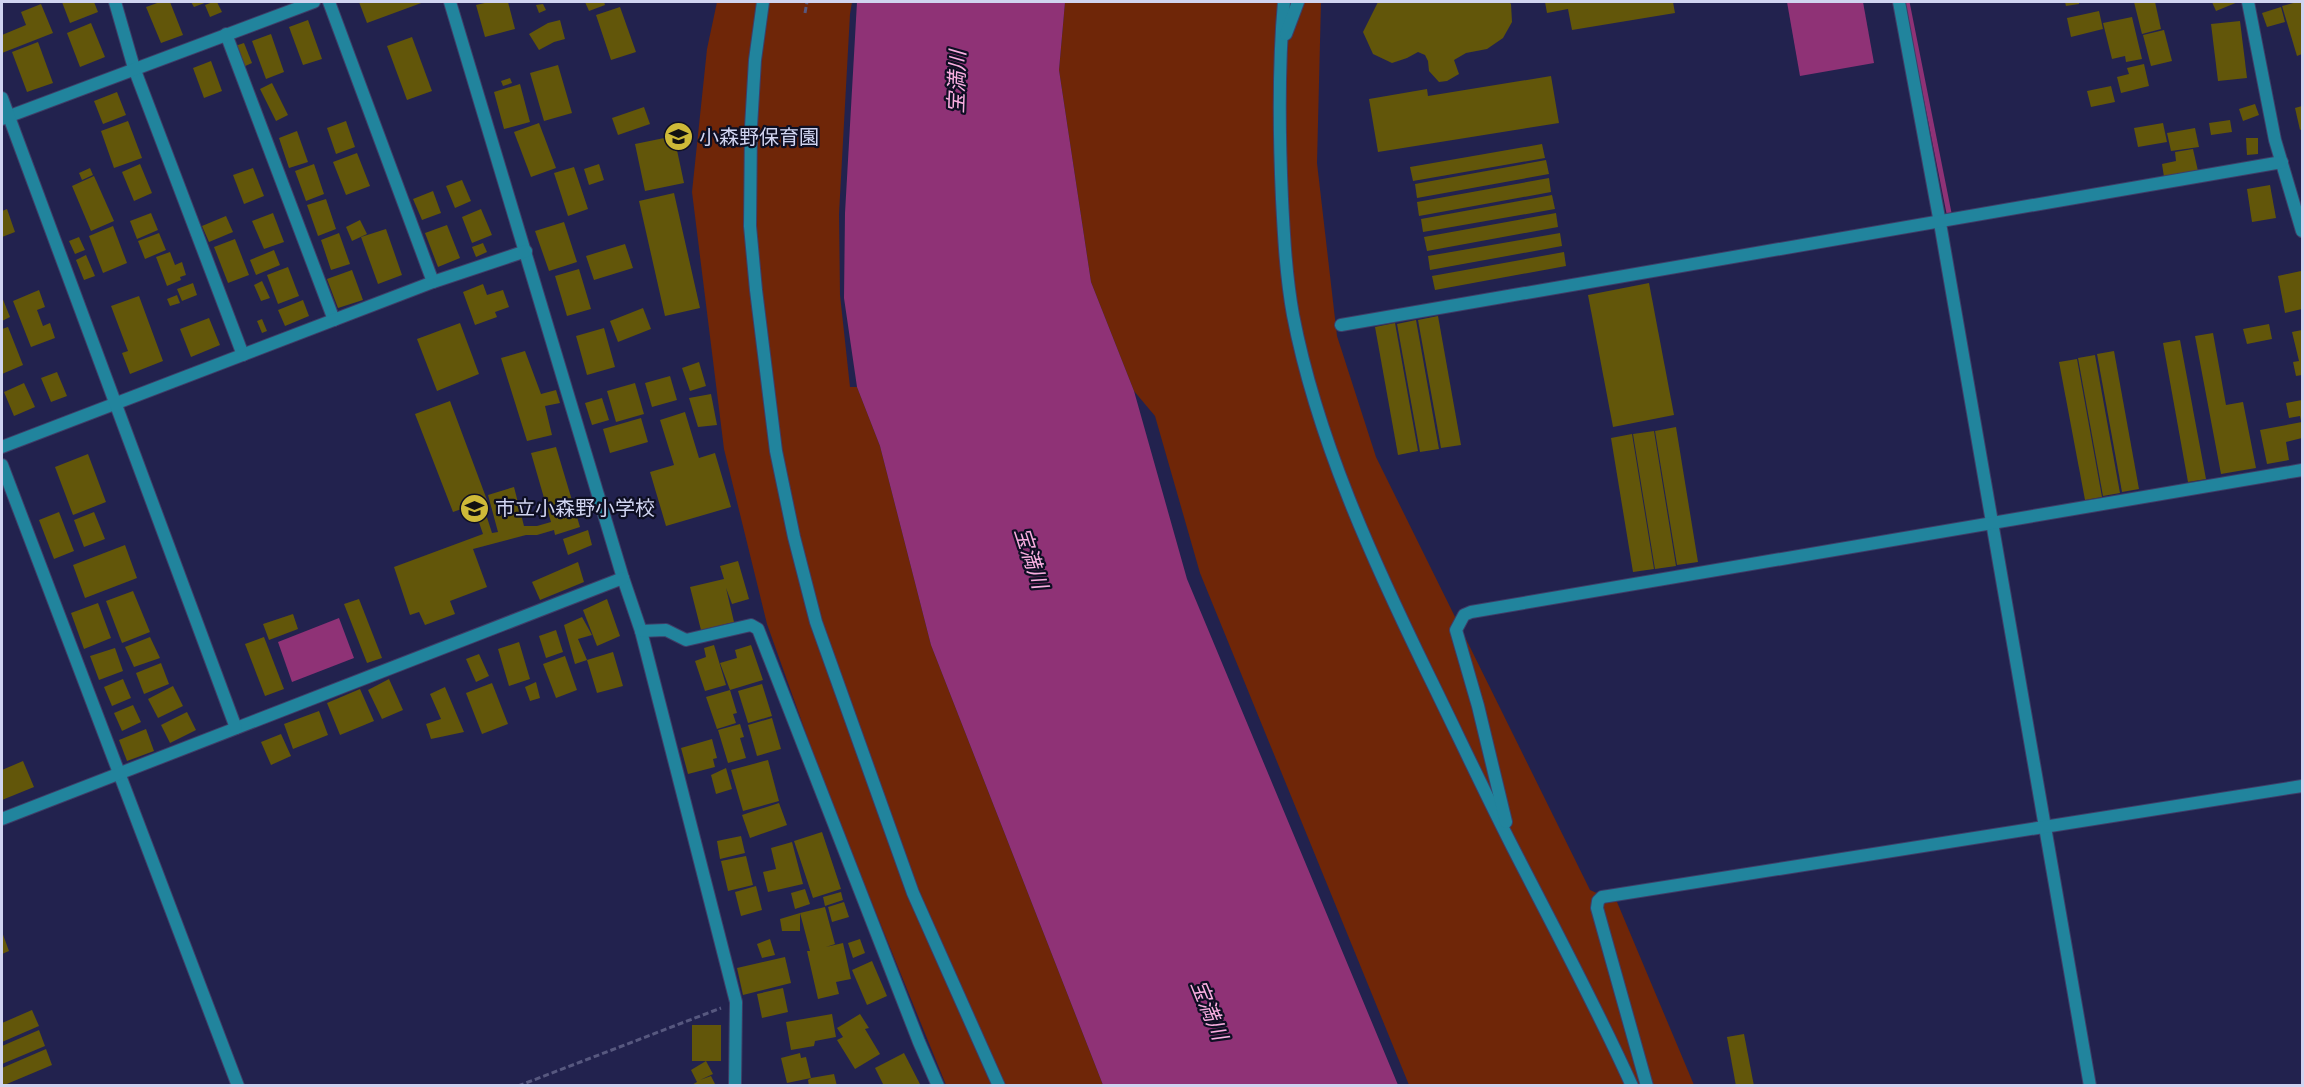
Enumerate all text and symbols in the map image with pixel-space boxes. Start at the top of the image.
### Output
water label: 宝満川 [942,48,971,114]
school or university icon: 小森野保育園 [662,121,694,153]
place label: 小森野保育園 [699,124,819,150]
school or university icon: 市立小森野小学校 [458,492,490,524]
place label: 市立小森野小学校 [495,495,655,521]
water label: 宝満川 [1009,524,1055,594]
water label: 宝満川 [1185,976,1235,1046]

